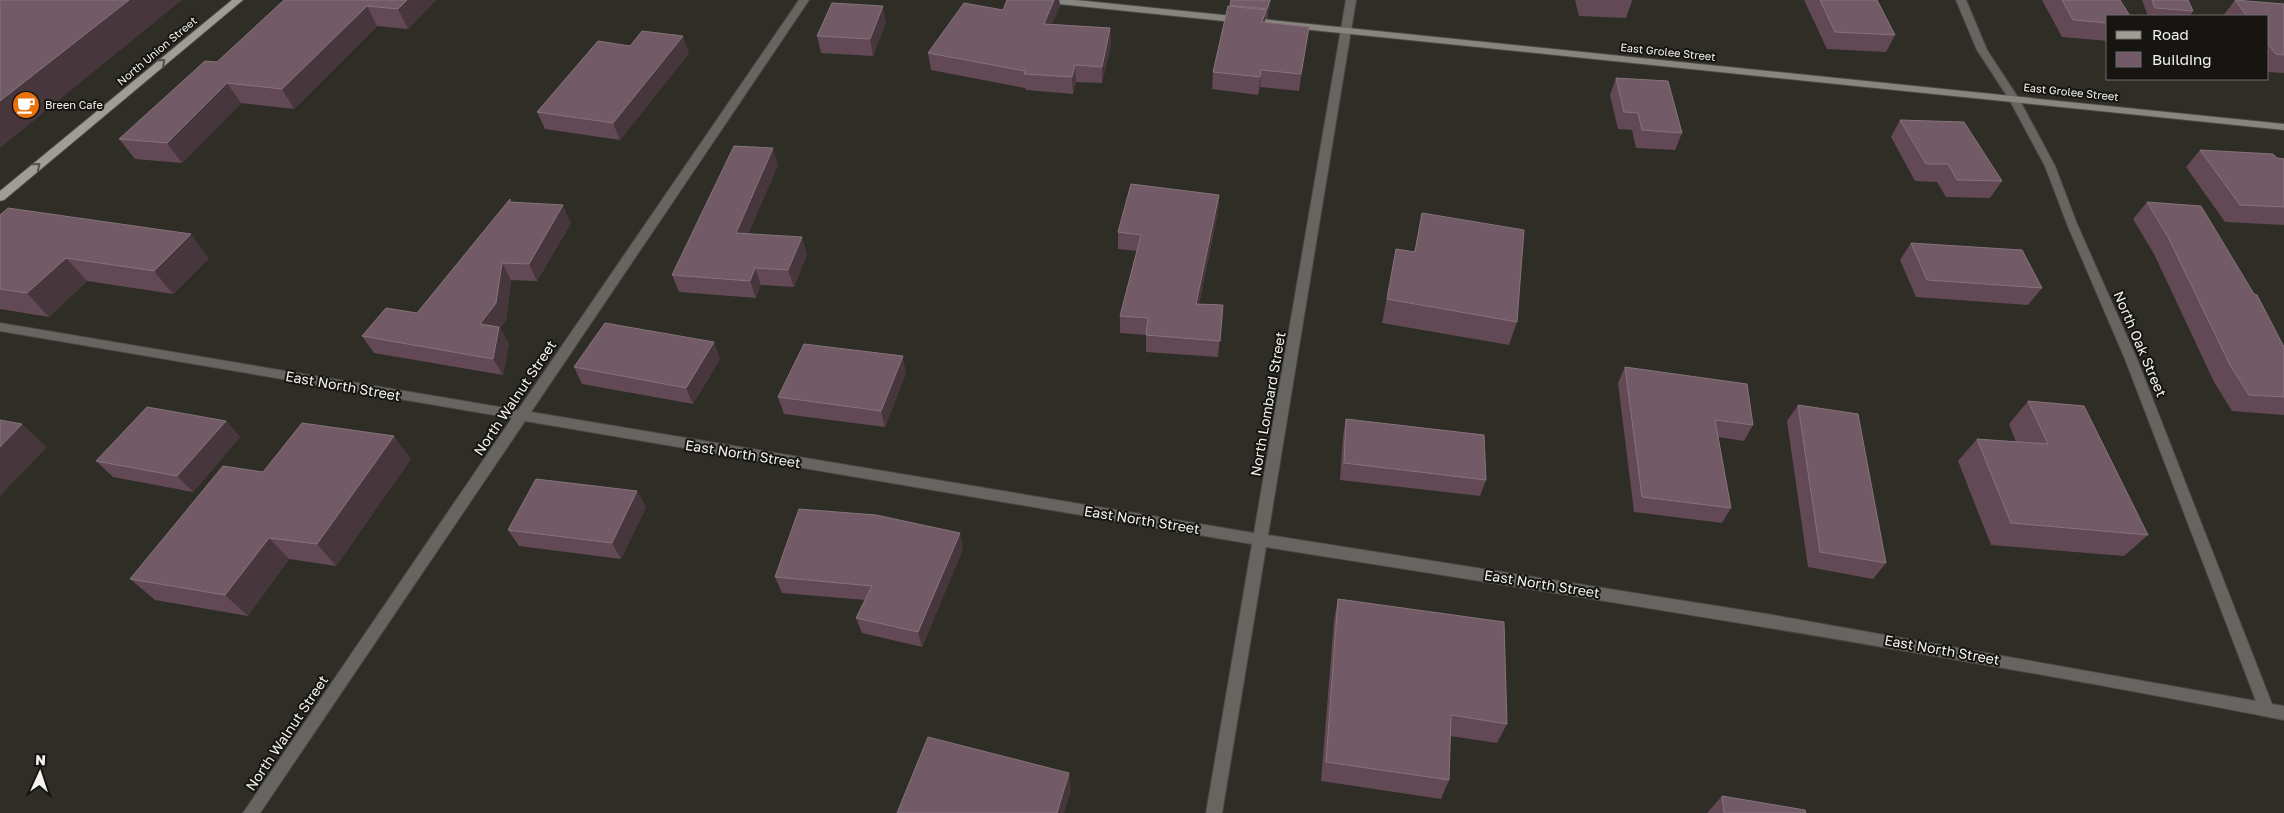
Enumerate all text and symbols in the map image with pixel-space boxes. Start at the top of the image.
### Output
street label: North Union Street [114,14,199,88]
legend [2106,15,2269,80]
text: Road [2152,25,2189,43]
street label: East Grolee Street [1620,40,1716,63]
text: Building [2152,50,2212,68]
one-way arrow [157,59,166,68]
street label: East Grolee Street [2023,80,2119,103]
cafe icon: Breen Cafe [11,90,41,120]
place label: Breen Cafe [45,98,103,111]
one-way arrow [32,163,41,172]
street label: North Oak Street [2110,288,2170,399]
street label: North Lombard Street [1246,330,1289,478]
street label: North Walnut Street [470,337,559,459]
street label: East North Street [284,367,402,404]
street label: East North Street [684,436,802,471]
street label: East North Street [1083,502,1201,537]
street label: East North Street [1483,566,1601,601]
street label: East North Street [1883,631,2001,668]
street label: North Walnut Street [242,672,331,794]
north arrow [15,748,65,798]
text: N [35,751,46,768]

